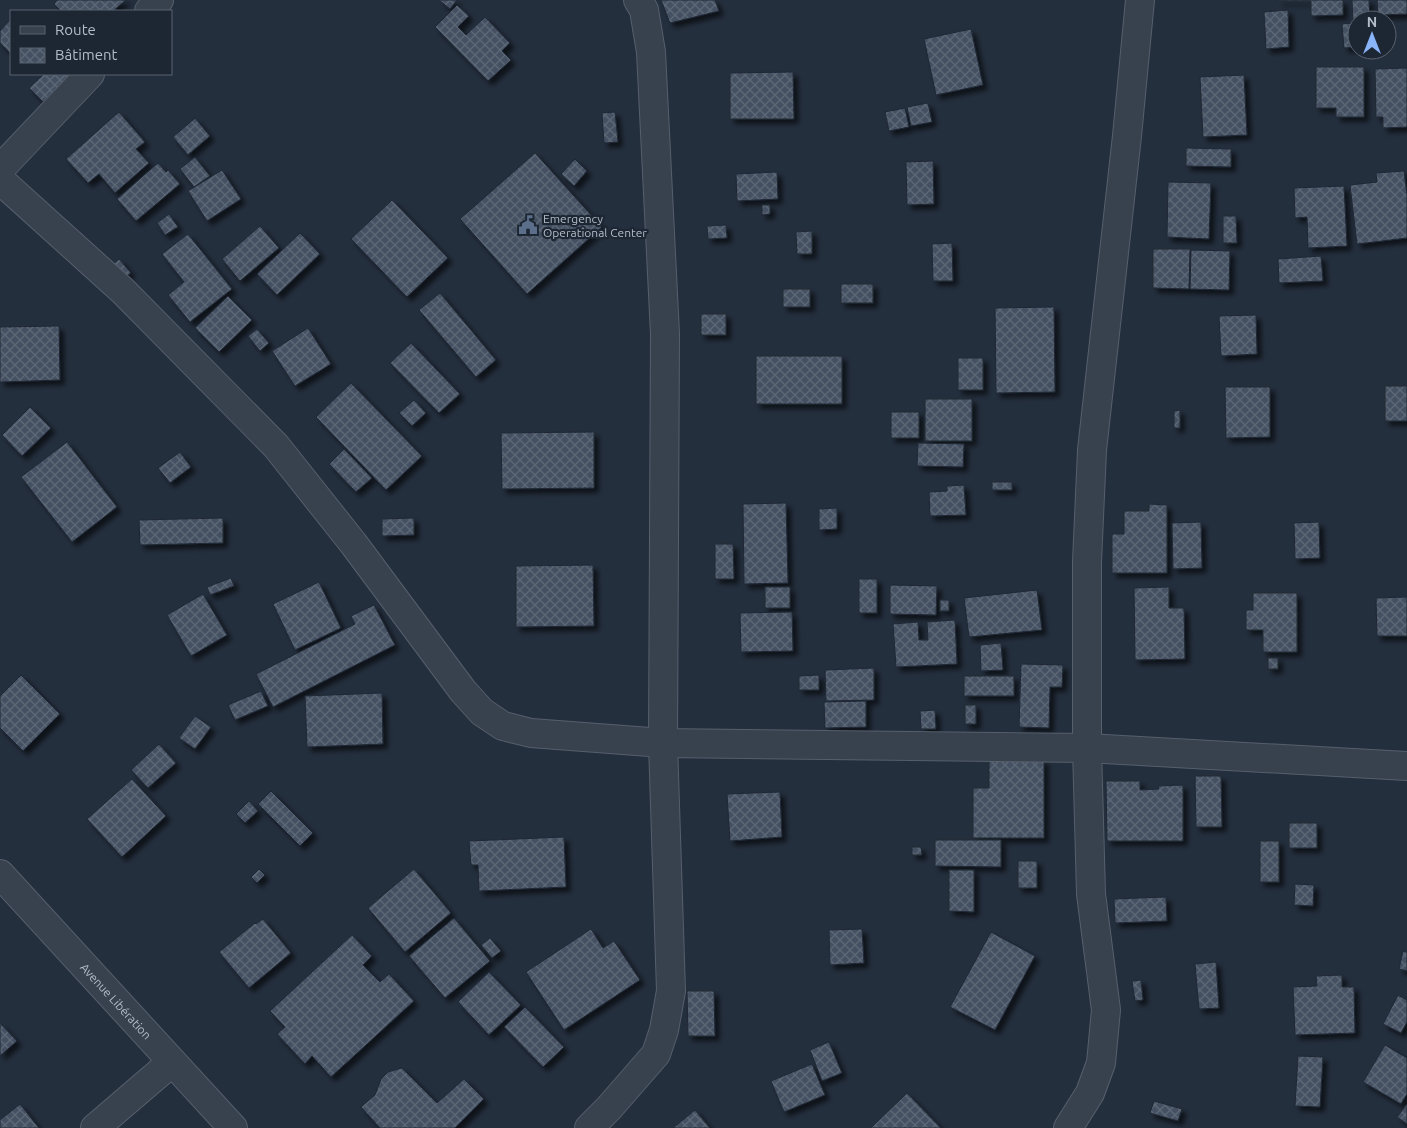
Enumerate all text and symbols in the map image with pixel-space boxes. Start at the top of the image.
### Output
legend [10,10,172,75]
north arrow [1347,10,1397,60]
text: N [1367,14,1377,30]
text: Route [55,21,96,38]
text: Bâtiment [55,46,118,63]
place label: Emergency Operational Center [543,212,647,239]
public building icon: Emergency Operational Center [517,214,539,236]
street label: Avenue Libération [78,960,154,1041]

